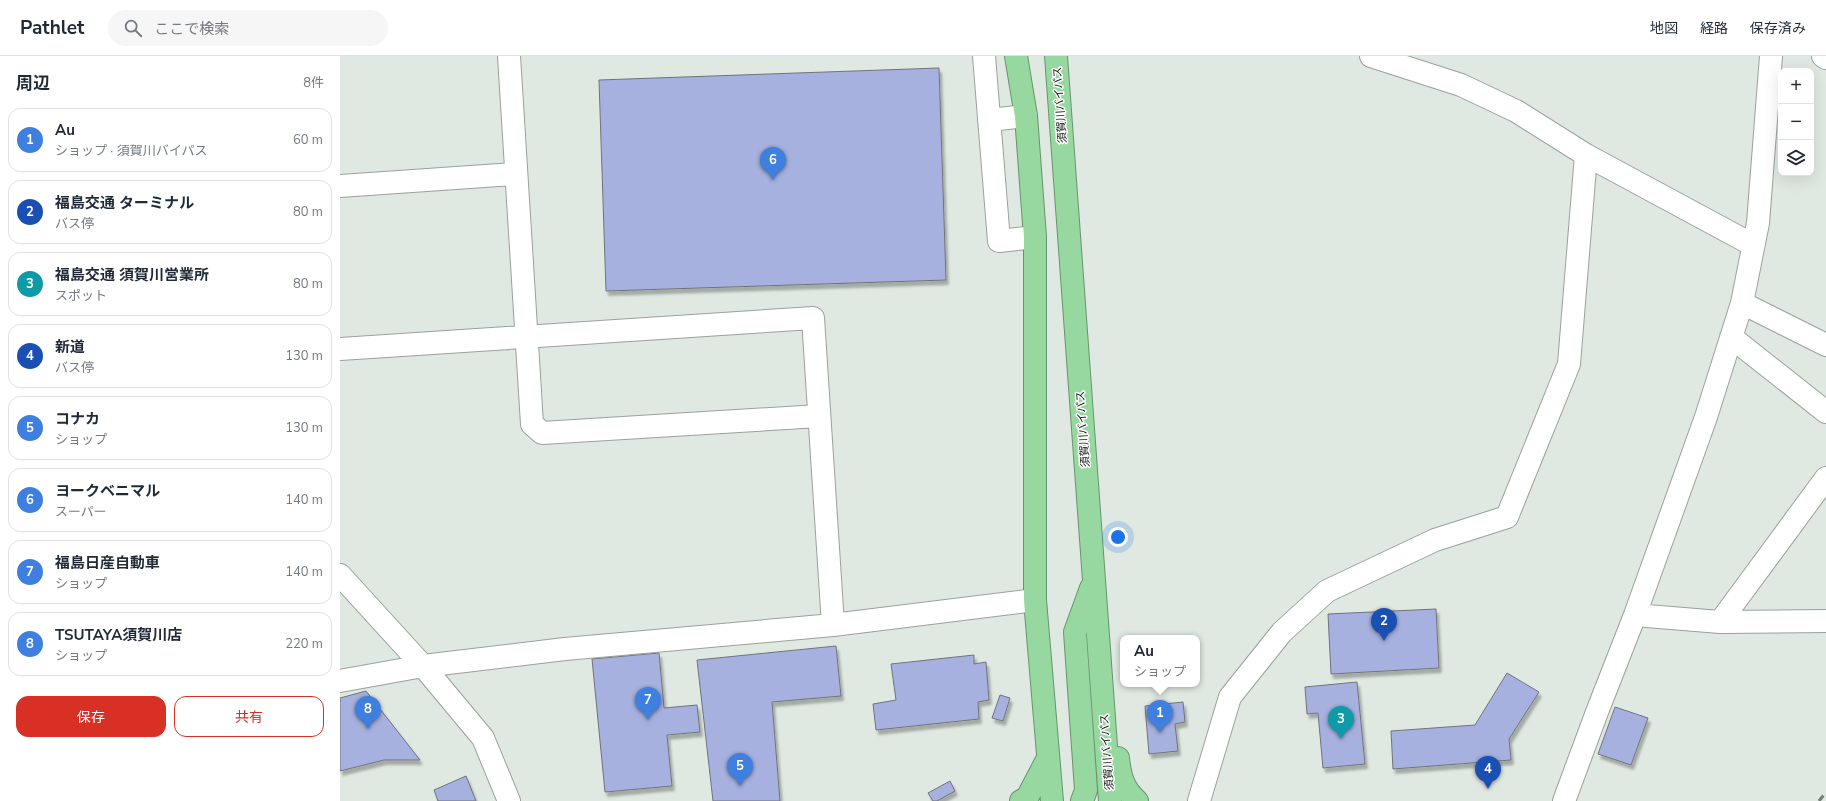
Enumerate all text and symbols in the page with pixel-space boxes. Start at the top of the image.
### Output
search box [108,10,388,46]
text: Pathlet [20,15,84,41]
icon: search [122,17,144,39]
text: ここで検索 [154,19,229,39]
text: 地図 [1650,19,1678,38]
text: 経路 [1700,19,1728,38]
text: 保存済み [1750,19,1806,38]
street label: 須賀川バイパス [1050,66,1070,144]
map controls [1778,68,1814,176]
button: + [1778,68,1814,104]
text: 周辺 [16,72,50,95]
text: 8件 [303,74,324,92]
button: − [1778,104,1814,140]
text: Au [55,120,75,140]
text: 1 [26,131,34,149]
text: 60 m [293,131,323,149]
button: layers [1778,140,1814,176]
text: ショップ · 須賀川バイパス [55,142,207,160]
pin: 6 [760,147,786,180]
text: 福島交通 ターミナル [55,193,194,213]
text: 2 [26,203,34,221]
text: 80 m [293,203,323,221]
text: バス停 [55,215,94,233]
text: 福島交通 須賀川営業所 [55,265,209,285]
text: 3 [26,275,34,293]
text: 80 m [293,275,323,293]
text: スポット [55,287,107,305]
text: 新道 [55,337,85,357]
text: 4 [26,347,34,365]
text: 130 m [285,347,323,365]
text: バス停 [55,359,94,377]
street label: 須賀川バイパス [1073,390,1093,468]
text: コナカ [55,409,100,429]
text: 5 [26,419,34,437]
text: 130 m [285,419,323,437]
text: ショップ [55,431,107,449]
text: ヨークベニマル [55,481,160,501]
text: 6 [26,491,34,509]
text: 140 m [285,491,323,509]
text: スーパー [55,503,107,521]
your location [1108,527,1128,547]
text: 福島日産自動車 [55,553,160,573]
text: 7 [26,563,34,581]
text: 140 m [285,563,323,581]
text: ショップ [55,575,107,593]
pin: 2 [1371,608,1397,641]
text: TSUTAYA須賀川店 [55,625,182,645]
text: 8 [26,635,34,653]
text: 220 m [285,635,323,653]
popup [1120,635,1200,687]
text: Au [1134,641,1154,661]
text: ショップ [55,647,107,665]
text: ショップ [1134,663,1186,681]
pin: 7 [635,687,661,720]
button: 保存 [16,696,166,737]
button: 共有 [174,696,324,737]
pin: 8 [355,696,381,729]
pin: 1 [1147,700,1173,733]
pin: 3 [1328,706,1354,739]
street label: 須賀川バイパス [1097,713,1117,791]
pin: 5 [727,753,753,786]
pin: 4 [1475,756,1501,789]

